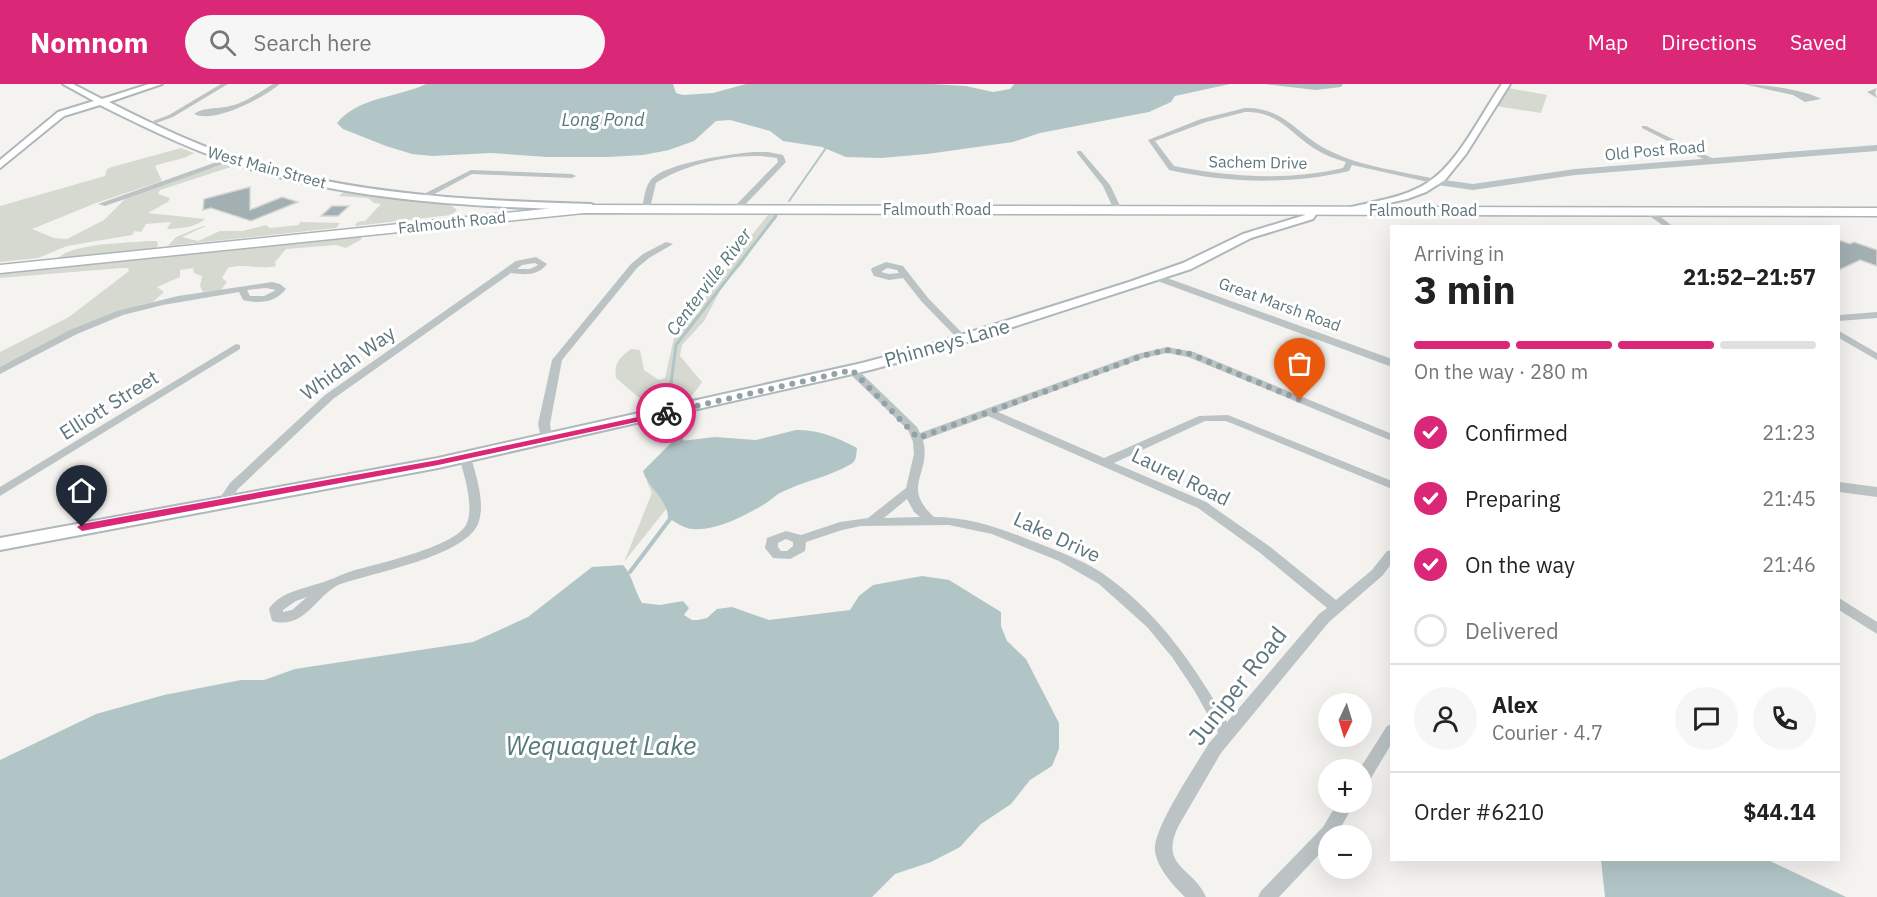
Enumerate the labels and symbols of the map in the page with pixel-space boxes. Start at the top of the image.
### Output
water label: Long Pond [562,108,645,131]
street label: Old Post Road [1604,136,1706,164]
street label: West Main Street [205,142,329,192]
street label: Sachem Drive [1209,151,1308,173]
street label: Falmouth Road [883,199,991,219]
street label: Falmouth Road [1369,200,1477,220]
street label: Falmouth Road [397,206,507,238]
water label: Centerville River [661,223,757,340]
street label: Great Marsh Road [1216,273,1344,335]
street label: Phinneys Lane [881,312,1013,373]
street label: Whidah Way [295,319,400,406]
pin [1274,338,1325,400]
street label: Elliott Street [54,363,163,446]
courier [636,383,696,443]
street label: Laurel Road [1127,441,1235,512]
pin [56,465,107,527]
street label: Lake Drive [1009,505,1105,568]
street label: Juniper Road [1181,619,1294,751]
north arrow [1318,693,1372,747]
water label: Wequaquet Lake [506,728,696,762]

